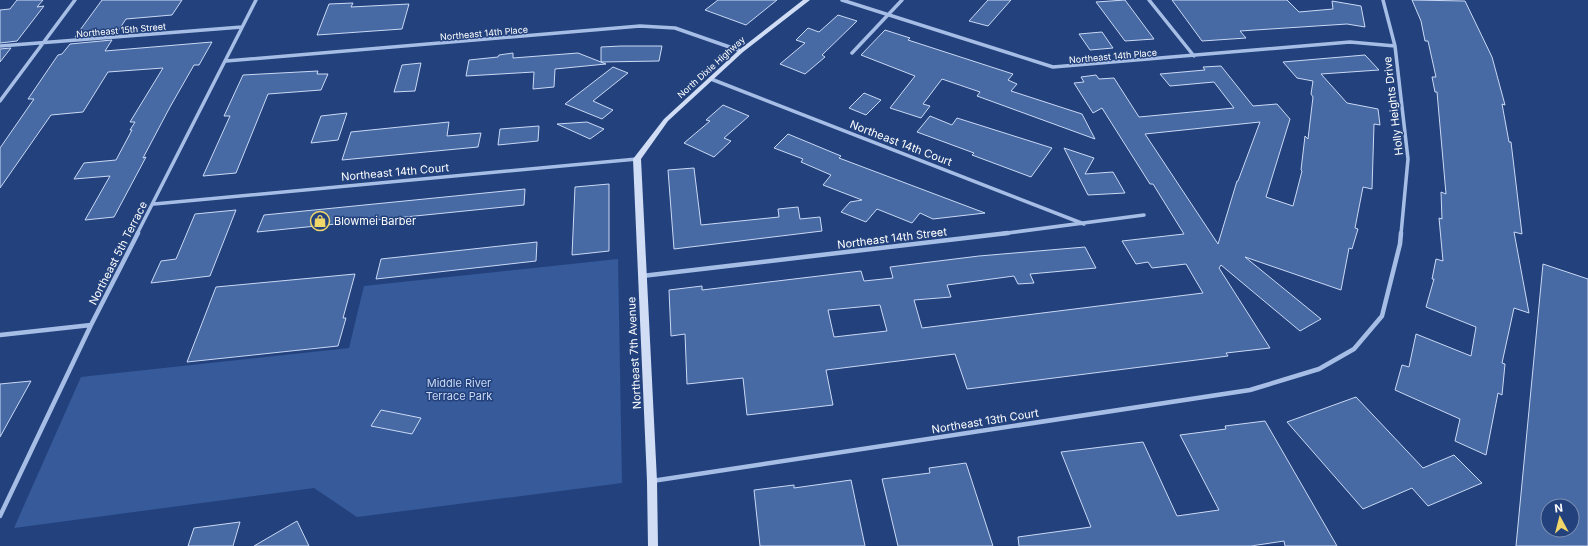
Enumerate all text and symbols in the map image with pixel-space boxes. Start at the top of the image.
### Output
street label: Northeast 15th Street [76,21,166,39]
street label: Northeast 14th Place [440,24,528,42]
street label: North Dixie Highway [675,34,747,100]
street label: Northeast 14th Place [1069,47,1157,65]
street label: Holly Heights Drive [1380,56,1406,156]
street label: Northeast 14th Court [848,117,954,169]
street label: Northeast 14th Court [340,160,450,184]
street label: Northeast 5th Terrace [86,199,150,307]
shop icon: Blowmei Barber [309,210,331,232]
place label: Blowmei Barber [334,214,416,228]
street label: Northeast 14th Street [836,224,948,252]
street label: Northeast 7th Avenue [624,296,644,410]
park label: Middle River Terrace Park [426,376,492,403]
street label: Northeast 13th Court [931,406,1040,436]
north arrow [1540,498,1580,538]
text: N [1554,501,1564,516]

